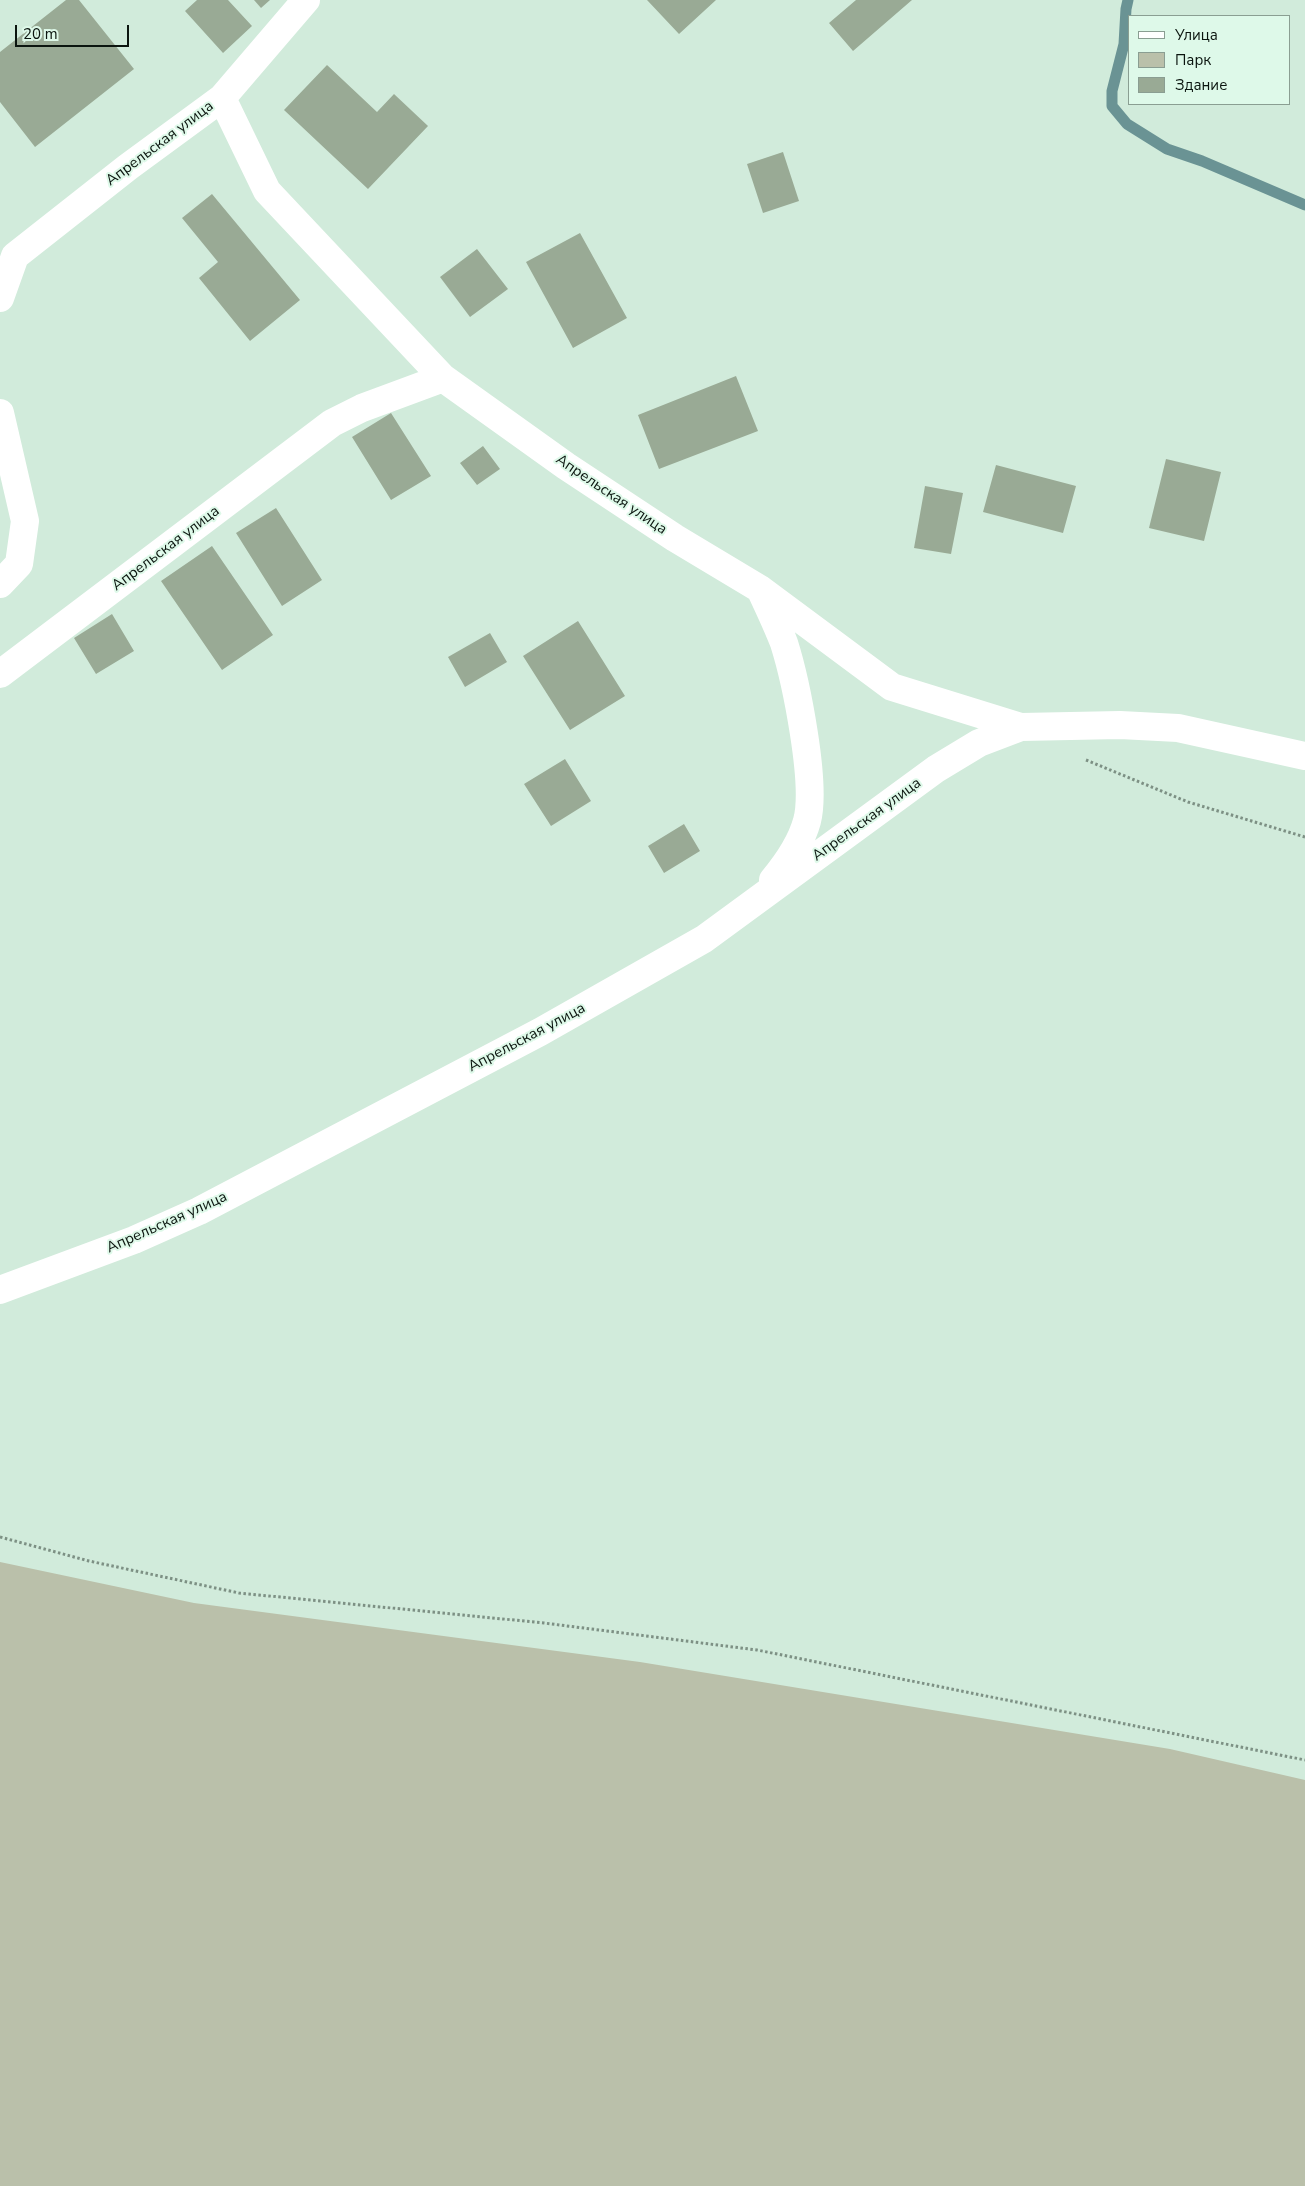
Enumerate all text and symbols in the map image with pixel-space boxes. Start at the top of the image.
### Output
scale bar [18,15,131,47]
legend [1128,15,1290,105]
text: 20 m [23,24,58,44]
text: Улица [1175,25,1218,45]
text: Парк [1175,50,1211,70]
text: Здание [1175,75,1227,95]
street label: Апрельская улица [103,98,217,190]
street label: Апрельская улица [552,451,670,539]
street label: Апрельская улица [109,503,223,595]
street label: Апрельская улица [809,774,925,866]
street label: Апрельская улица [465,999,589,1077]
street label: Апрельская улица [104,1188,230,1258]

